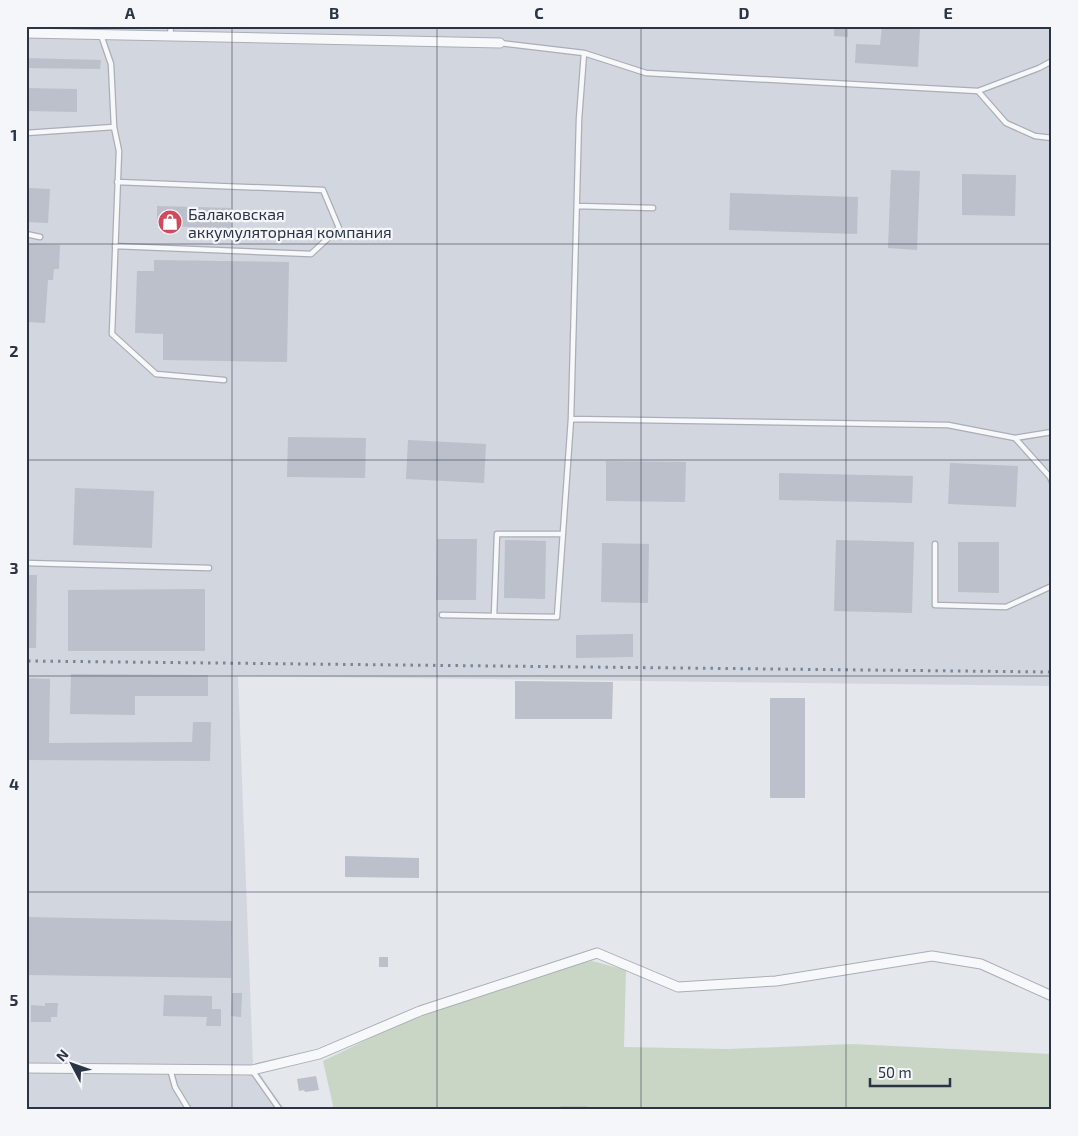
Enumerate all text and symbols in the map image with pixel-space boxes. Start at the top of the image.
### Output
text: A [125,3,136,22]
text: B [329,3,339,22]
text: C [534,3,544,22]
text: D [739,3,750,22]
text: E [943,3,953,22]
text: 1 [11,125,17,144]
place label: Балаковская аккумуляторная компания [188,204,392,242]
shop icon: Балаковская аккумуляторная компания [157,209,183,235]
text: 2 [9,341,19,360]
text: 3 [9,558,19,577]
text: 4 [9,774,19,793]
text: 5 [10,990,19,1009]
north arrow [48,1038,98,1088]
text: N [52,1046,72,1065]
scale bar [870,1056,950,1088]
text: 50 m [878,1063,912,1081]

